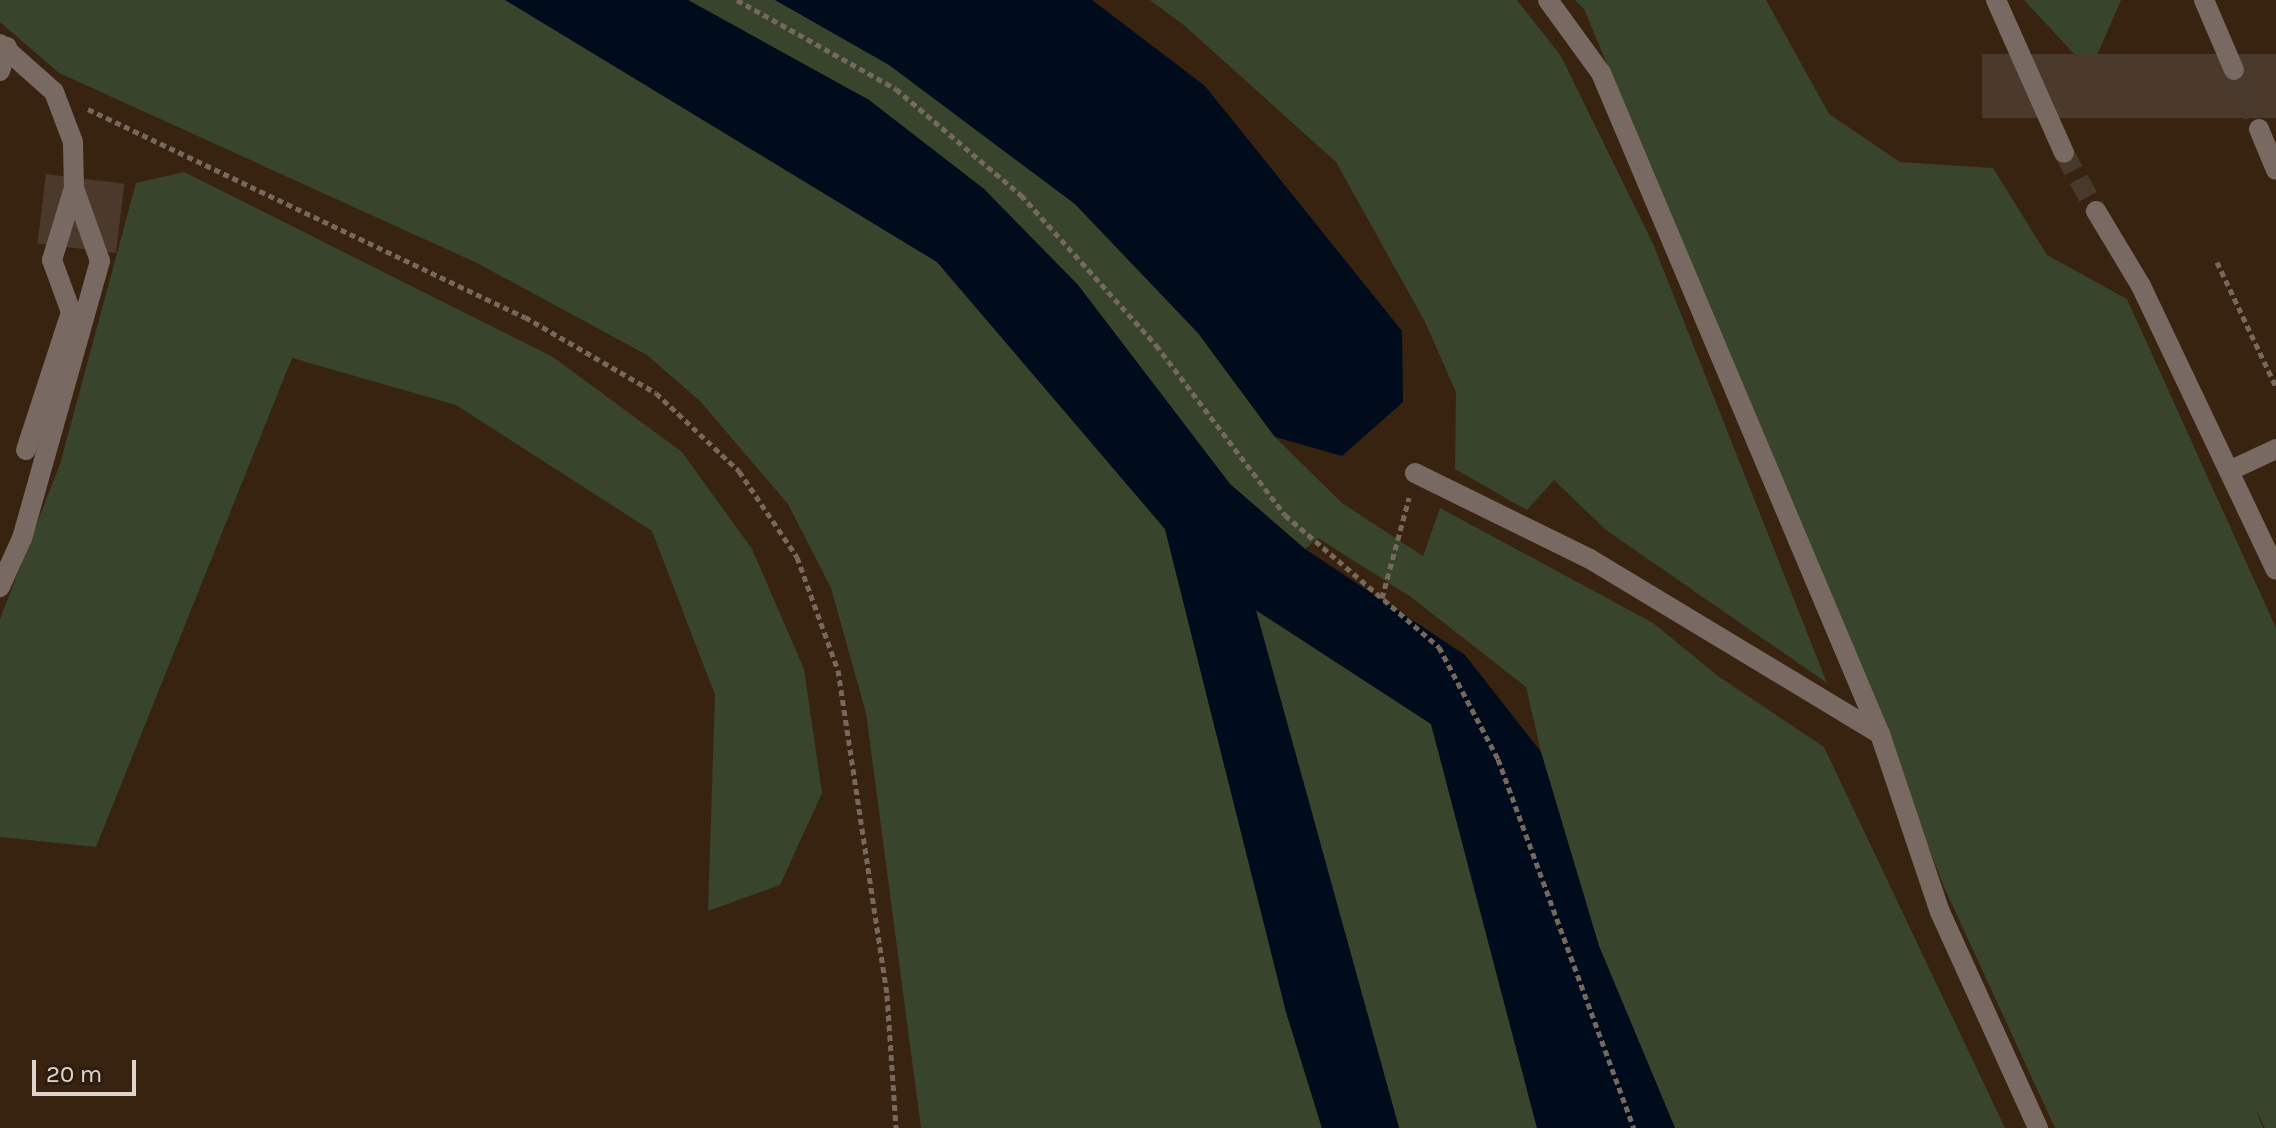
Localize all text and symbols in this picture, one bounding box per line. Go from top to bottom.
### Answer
scale bar [36,1044,140,1094]
text: 20 m [46,1060,102,1088]

